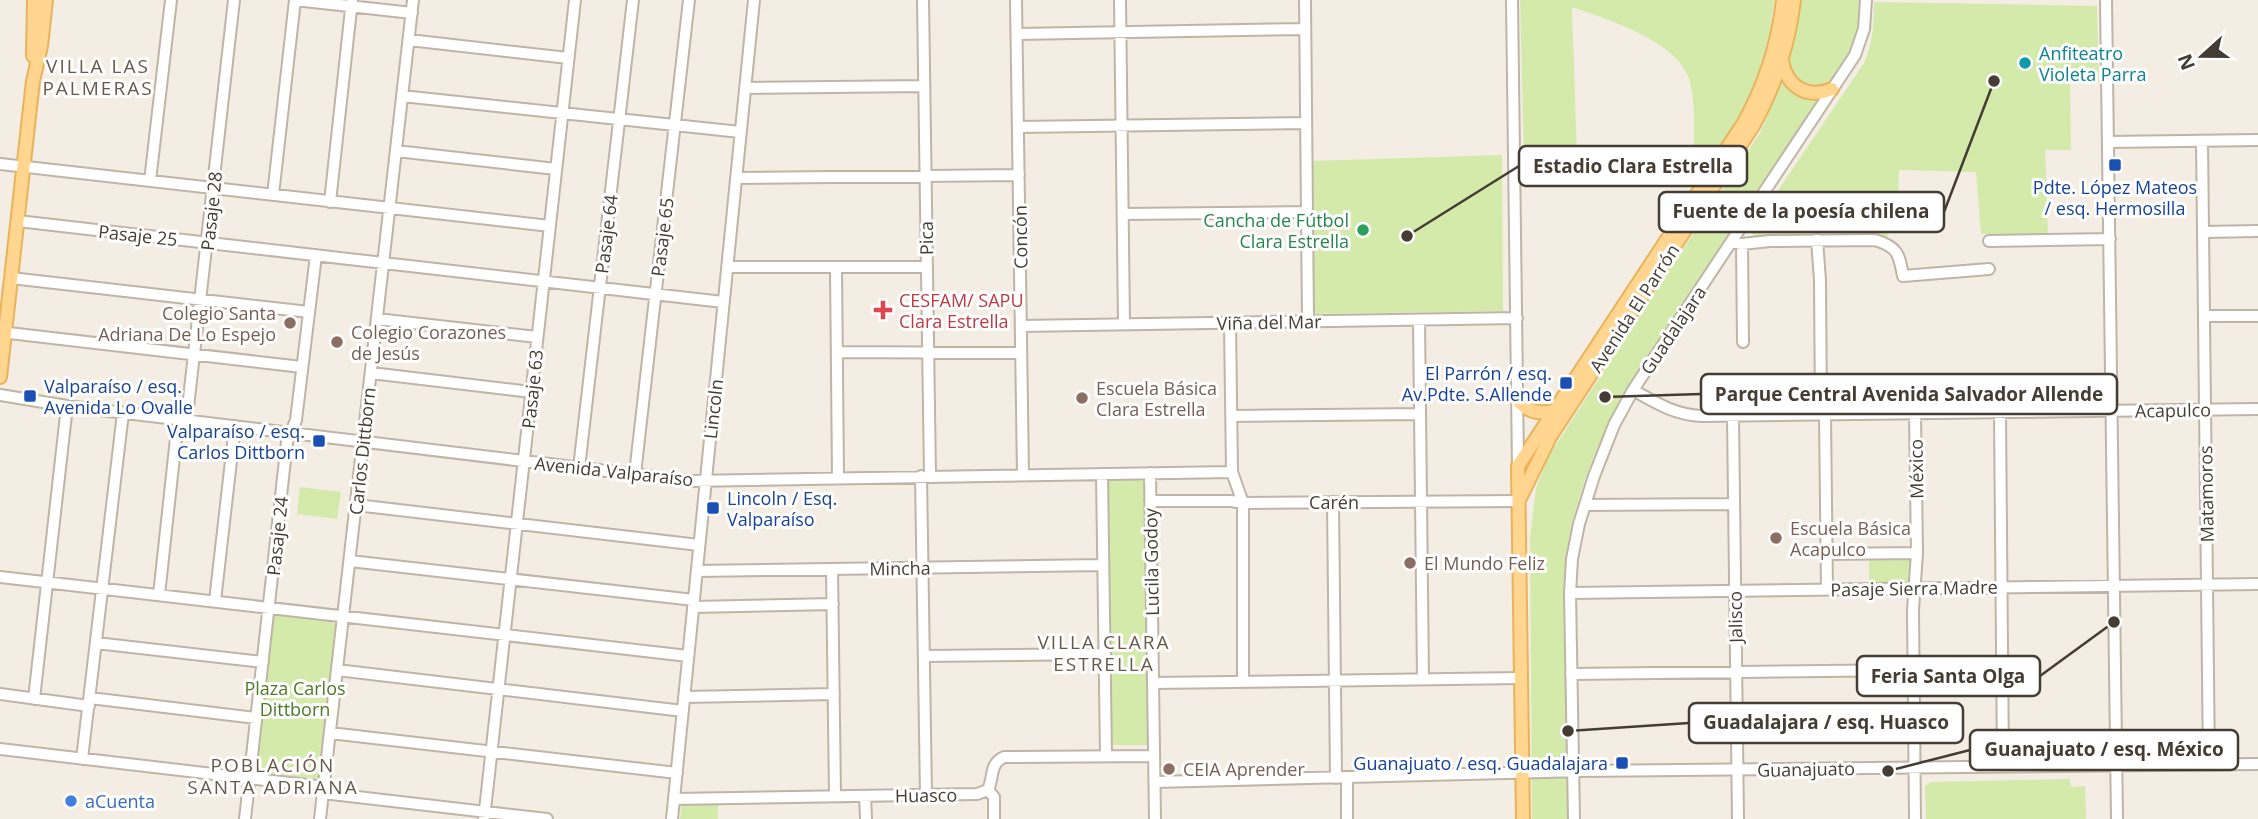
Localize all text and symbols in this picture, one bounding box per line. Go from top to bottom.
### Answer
north arrow [2167,21,2237,91]
place label: Anfiteatro Violeta Parra [2039,41,2146,86]
text: N [2171,50,2201,74]
district label: VILLA LAS PALMERAS [42,53,154,101]
marker: Anfiteatro Violeta Parra [2017,55,2033,71]
callout: Estadio Clara Estrella [1519,146,1747,186]
text: Estadio Clara Estrella [1533,153,1733,179]
marker: Pdte. López Mateos / esq. Hermosilla [2107,157,2123,173]
street label: Pasaje 28 [195,170,227,252]
place label: Pdte. López Mateos / esq. Hermosilla [2033,175,2197,220]
callout: Fuente de la poesía chilena [1659,192,1944,232]
street label: Pasaje 64 [589,193,623,275]
street label: Pasaje 65 [645,196,679,278]
text: Fuente de la poesía chilena [1672,198,1930,224]
street label: Concón [1007,205,1033,269]
place label: Cancha de Fútbol Clara Estrella [1203,208,1349,253]
street label: Pasaje 25 [97,219,179,251]
street label: Pica [914,221,938,255]
marker: Cancha de Fútbol Clara Estrella [1355,222,1371,238]
street label: Avenida El Parrón [1584,239,1684,377]
street label: Guadalajara [1635,281,1711,379]
place label: CESFAM/ SAPU Clara Estrella [899,288,1024,333]
marker: CESFAM/ SAPU Clara Estrella [873,300,893,320]
place label: Colegio Santa Adriana De Lo Espejo [98,301,276,346]
street label: Viña del Mar [1216,309,1322,335]
marker: Colegio Santa Adriana De Lo Espejo [282,315,298,331]
place label: Colegio Corazones de Jesús [351,320,506,365]
marker: Colegio Corazones de Jesús [329,334,345,350]
street label: Pasaje 63 [516,348,548,430]
place label: El Parrón / esq. Av.Pdte. S.Allende [1402,361,1552,406]
place label: Valparaíso / esq. Avenida Lo Ovalle [44,374,193,419]
callout: Parque Central Avenida Salvador Allende [1701,374,2117,414]
marker: El Parrón / esq. Av.Pdte. S.Allende [1558,375,1574,391]
place label: Escuela Básica Clara Estrella [1096,376,1217,421]
street label: Lincoln [698,378,728,440]
text: Parque Central Avenida Salvador Allende [1715,381,2103,407]
street label: Carlos Dittborn [343,386,381,516]
marker: Valparaíso / esq. Avenida Lo Ovalle [22,388,38,404]
marker: Escuela Básica Clara Estrella [1074,390,1090,406]
street label: Acapulco [2135,397,2211,423]
place label: Valparaíso / esq. Carlos Dittborn [167,419,305,464]
marker: Valparaíso / esq. Carlos Dittborn [311,433,327,449]
street label: México [1903,439,1929,499]
street label: Matamoros [2193,445,2219,543]
street label: Avenida Valparaíso [534,451,694,491]
place label: Lincoln / Esq. Valparaíso [727,486,837,531]
street label: Carén [1309,490,1359,514]
street label: Pasaje 24 [261,495,293,577]
marker: Lincoln / Esq. Valparaíso [705,500,721,516]
street label: Lucila Godoy [1138,507,1164,616]
place label: Escuela Básica Acapulco [1790,516,1911,561]
marker: Escuela Básica Acapulco [1768,530,1784,546]
place label: El Mundo Feliz [1424,551,1545,575]
street label: Mincha [869,555,931,581]
marker: El Mundo Feliz [1402,555,1418,571]
street label: Pasaje Sierra Madre [1830,575,1998,601]
street label: Jalisco [1723,591,1747,645]
district label: VILLA CLARA ESTRELLA [1037,629,1171,677]
callout: Feria Santa Olga [1857,656,2040,696]
text: Feria Santa Olga [1871,663,2025,689]
park label: Plaza Carlos Dittborn [244,676,346,721]
callout: Guadalajara / esq. Huasco [1689,703,1963,743]
text: Guadalajara / esq. Huasco [1703,709,1949,735]
callout: Guanajuato / esq. México [1970,730,2238,770]
text: Guanajuato / esq. México [1984,736,2224,762]
place label: Guanajuato / esq. Guadalajara [1353,751,1608,775]
district label: POBLACIÓN SANTA ADRIANA [187,752,359,800]
marker: Guanajuato / esq. Guadalajara [1614,755,1630,771]
street label: Guanajuato [1757,756,1855,782]
place label: CEIA Aprender [1183,757,1305,781]
marker: CEIA Aprender [1161,761,1177,777]
street label: Huasco [895,782,957,808]
place label: aCuenta [85,789,155,813]
marker: aCuenta [63,793,79,809]

